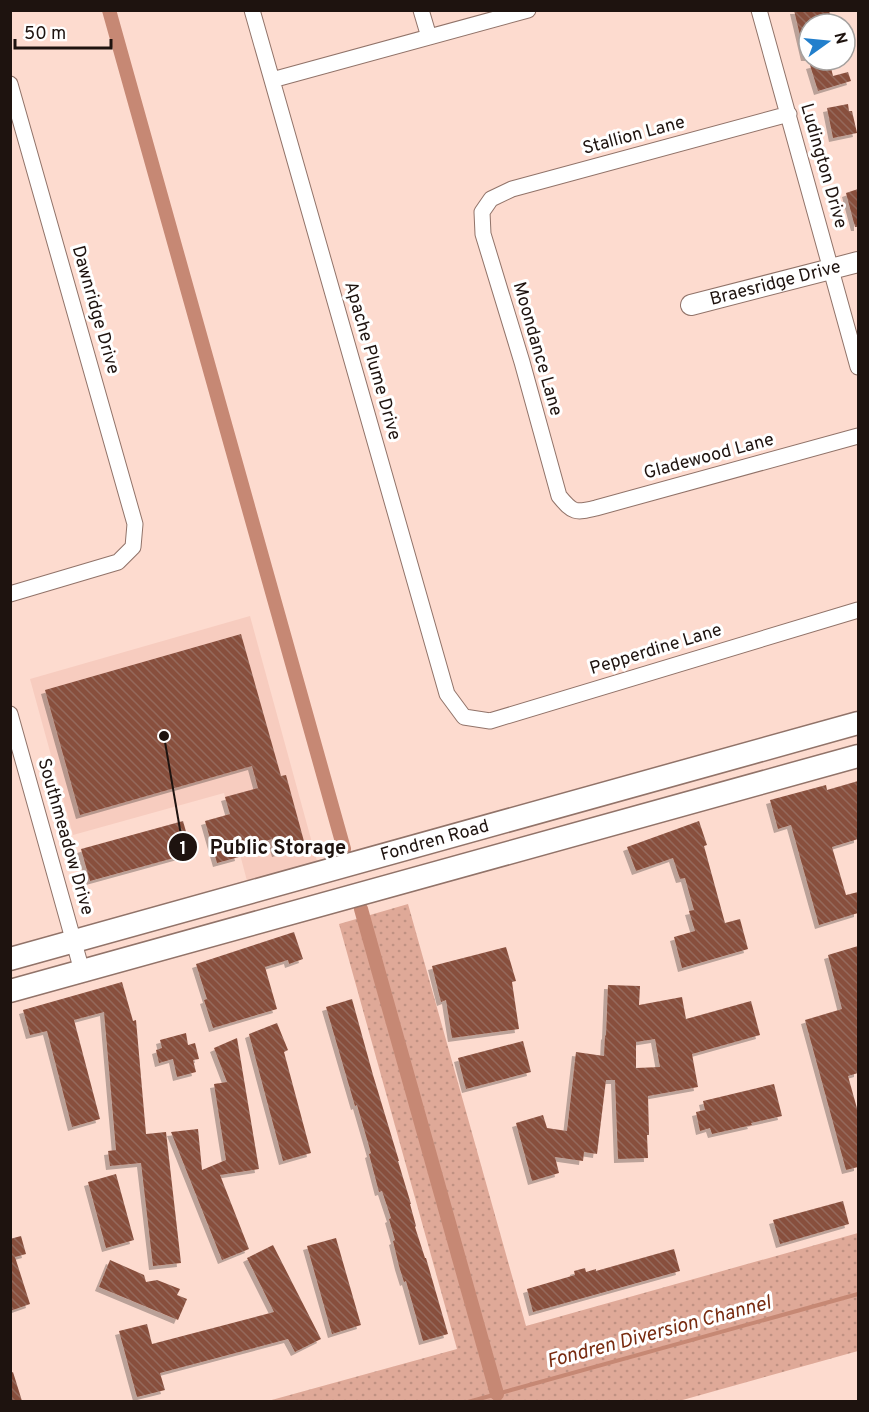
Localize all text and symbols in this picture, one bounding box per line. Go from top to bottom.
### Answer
scale bar [15,12,111,50]
north arrow [797,12,857,72]
text: 50 m [24,23,66,46]
text: N [828,30,851,47]
street label: Ludington Drive [794,101,852,231]
street label: Stallion Lane [580,111,688,161]
street label: Dawnridge Drive [66,243,124,377]
street label: Braesridge Drive [707,255,843,311]
street label: Apache Plume Drive [338,279,406,443]
street label: Moondance Lane [507,279,567,419]
street label: Gladewood Lane [641,429,777,485]
street label: Pepperdine Lane [587,619,725,681]
street label: Southmeadow Drive [32,756,98,918]
street label: Fondren Road [378,815,492,867]
callout: Public Storage [168,828,358,866]
text: Public Storage [210,836,346,862]
text: 1 [179,838,187,861]
water label: Fondren Diversion Channel [544,1290,775,1375]

